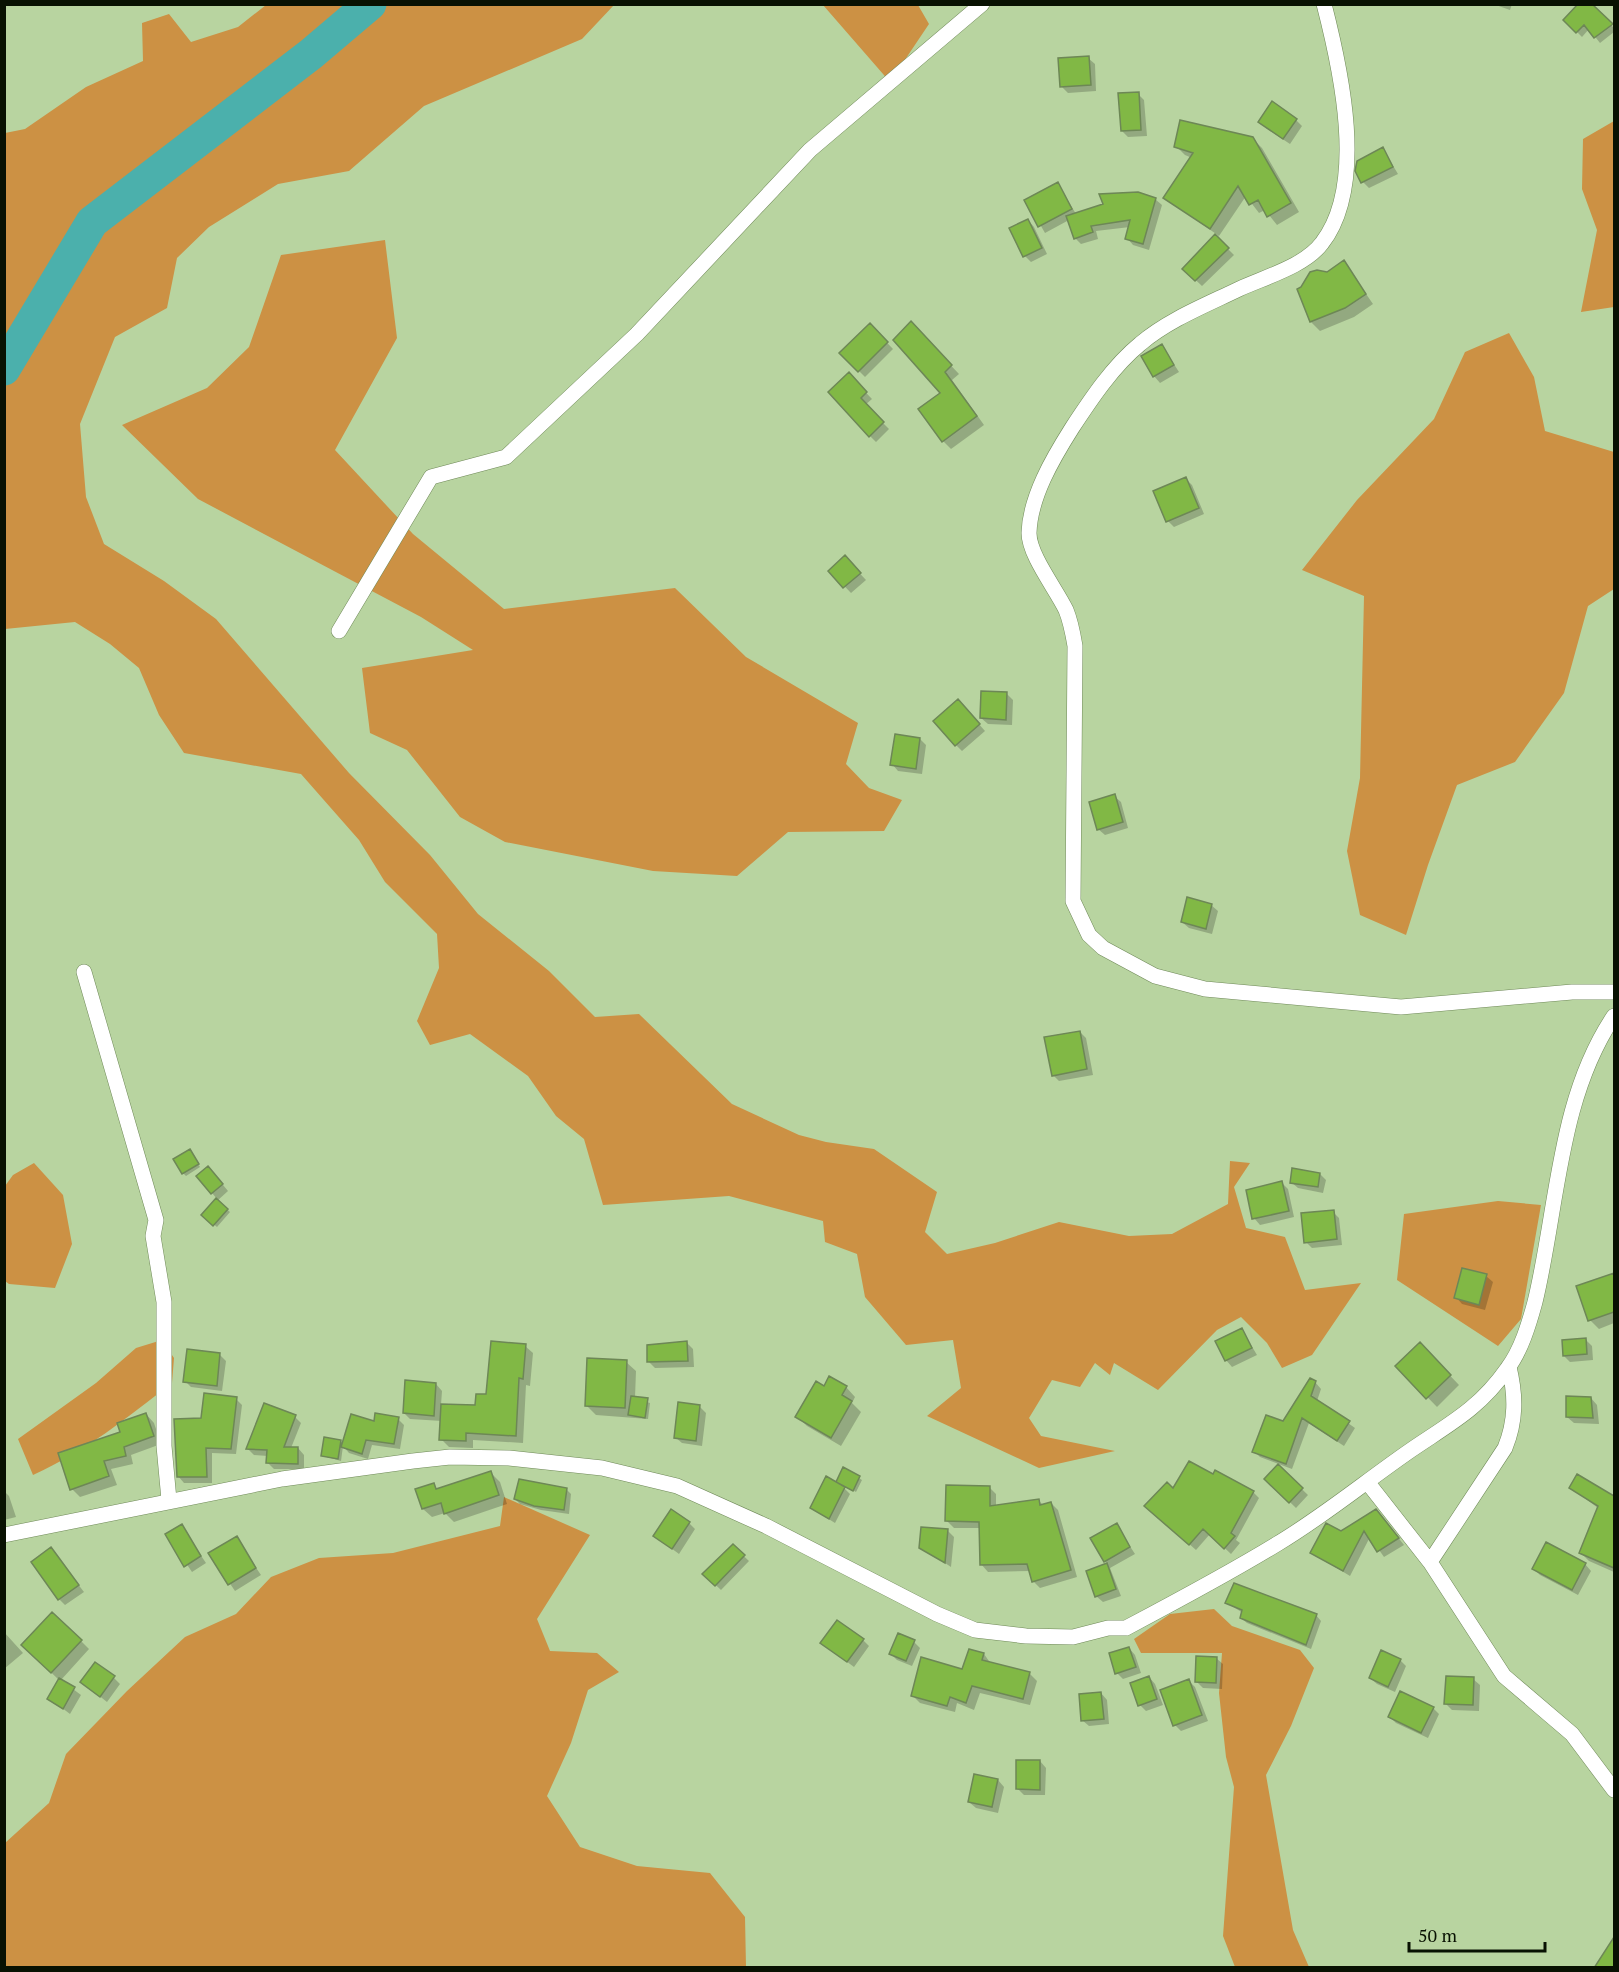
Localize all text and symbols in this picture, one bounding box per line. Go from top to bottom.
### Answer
scale bar [1409,1915,1546,1953]
text: 50 m [1418,1923,1458,1947]

